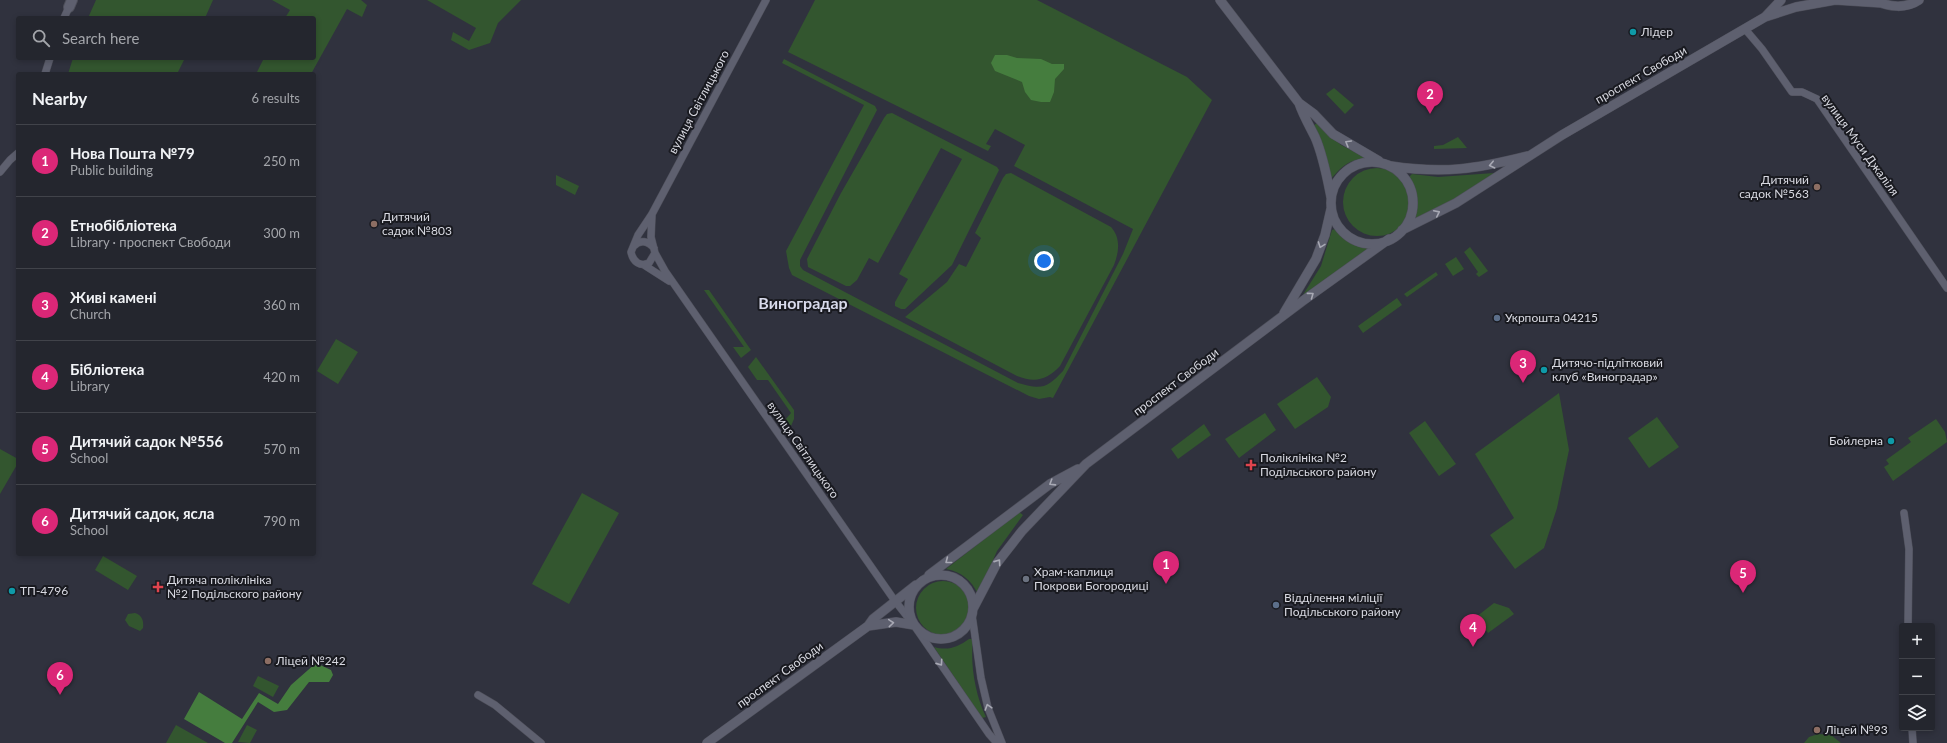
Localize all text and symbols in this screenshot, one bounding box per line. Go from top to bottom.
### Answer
search box [16,16,316,60]
place label: Лідер [1640,24,1673,39]
icon: search [30,27,52,49]
marker: Лідер [1628,27,1638,37]
text: Search here [62,29,139,47]
street label: проспект Свободи [1592,42,1689,107]
street label: вулиця Світлицького [665,47,732,156]
pin: 2 [1417,81,1443,114]
text: Nearby [32,88,87,109]
text: 6 results [252,90,300,106]
street label: вулиця Муси Джаліля [1818,91,1902,199]
one-way arrow [1345,141,1352,148]
text: Нова Пошта №79 [70,144,195,162]
text: 1 [41,153,49,169]
text: 250 m [263,153,300,169]
one-way arrow [1489,160,1495,168]
text: Public building [70,162,153,178]
place label: Дитячий садок №563 [1739,172,1809,201]
marker: Дитячий садок №563 [1812,182,1822,192]
place label: Дитячий садок №803 [382,209,452,238]
one-way arrow [1432,210,1440,218]
text: Етнобібліотека [70,216,177,234]
marker: Дитячий садок №803 [369,219,379,229]
text: 2 [41,225,49,241]
text: 300 m [263,225,300,241]
text: Library · проспект Свободи [70,234,231,250]
one-way arrow [1317,242,1326,249]
your location [1034,251,1054,271]
text: Живі камені [70,288,156,306]
one-way arrow [1307,292,1314,300]
district label: Виноградар [758,293,848,312]
text: 3 [41,297,49,313]
text: 360 m [263,297,300,313]
text: Church [70,306,111,322]
place label: Укрпошта 04215 [1505,310,1598,325]
marker: Укрпошта 04215 [1492,313,1502,323]
street label: проспект Свободи [1130,345,1221,419]
pin: 3 [1510,350,1536,383]
place label: Дитячо-підлітковий клуб «Виноградар» [1552,355,1663,384]
text: Бібліотека [70,360,144,378]
marker: Дитячо-підлітковий клуб «Виноградар» [1539,365,1549,375]
text: 4 [41,369,49,385]
text: 420 m [263,369,300,385]
text: Library [70,378,110,394]
street label: вулиця Світлицького [764,398,843,501]
text: Дитячий садок №556 [70,432,223,450]
place label: Бойлерна [1829,433,1883,448]
marker: Бойлерна [1886,436,1896,446]
text: 5 [41,441,49,457]
text: 570 m [263,441,300,457]
text: School [70,450,108,466]
place label: Поліклініка №2 Подільського району [1260,450,1377,479]
marker: Поліклініка №2 Подільського району [1245,459,1257,471]
one-way arrow [1049,479,1056,486]
text: Дитячий садок, ясла [70,504,214,522]
text: 6 [41,513,49,529]
text: 790 m [263,513,300,529]
text: School [70,522,108,538]
pin: 1 [1153,551,1179,584]
one-way arrow [945,556,952,563]
one-way arrow [993,560,1000,567]
pin: 5 [1730,560,1756,593]
place label: Храм-каплиця Покрови Богородиці [1034,564,1149,593]
place label: Дитяча поліклініка №2 Подільского району [167,572,302,601]
marker: Храм-каплиця Покрови Богородиці [1021,574,1031,584]
marker: Дитяча поліклініка №2 Подільского району [152,581,164,593]
place label: ТП-4796 [20,583,68,598]
marker: ТП-4796 [7,586,17,596]
place label: Відділення міліції Подільського району [1284,590,1401,619]
marker: Відділення міліції Подільського району [1271,600,1281,610]
pin: 4 [1460,614,1486,647]
one-way arrow [888,619,894,628]
map controls [1899,623,1935,731]
button: + [1899,623,1935,659]
street label: проспект Свободи [734,638,826,711]
place label: Ліцей №242 [275,653,346,668]
marker: Ліцей №242 [263,656,273,666]
one-way arrow [935,659,942,666]
button: − [1899,659,1935,695]
pin: 6 [47,662,73,695]
button: layers [1899,695,1935,731]
one-way arrow [984,703,993,710]
place label: Ліцей №93 [1824,722,1888,737]
marker: Ліцей №93 [1812,725,1822,735]

